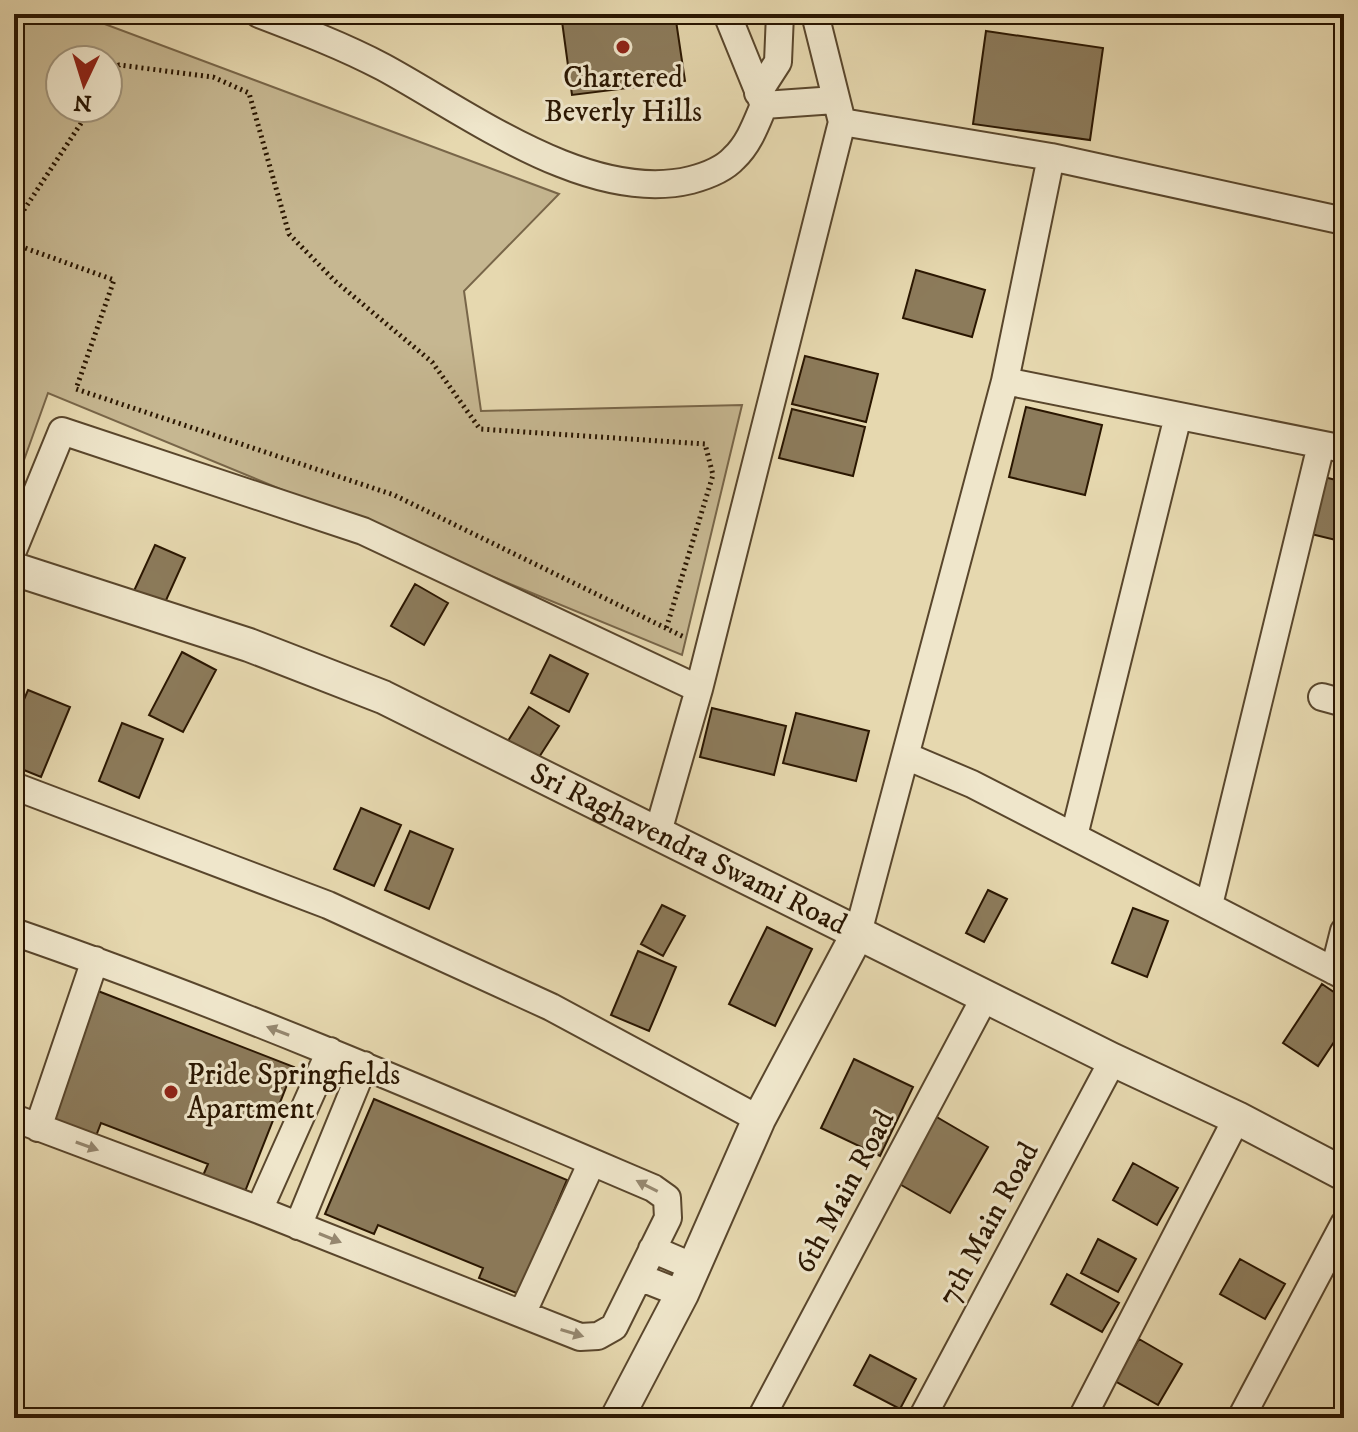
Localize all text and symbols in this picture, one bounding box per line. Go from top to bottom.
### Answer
marker: Chartered Beverly Hills [614,38,632,56]
north arrow [44,44,124,124]
place label: Chartered Beverly Hills [544,60,702,131]
text: N [73,88,93,117]
street label: Sri Raghavendra Swami Road [524,755,853,943]
one-way arrow [266,1024,290,1037]
place label: Pride Springfields Apartment [187,1057,400,1128]
marker: Pride Springfields Apartment [162,1083,180,1101]
street label: 6th Main Road [787,1104,903,1280]
street label: 7th Main Road [930,1136,1048,1312]
one-way arrow [75,1140,99,1153]
one-way arrow [635,1179,658,1193]
one-way arrow [318,1232,342,1245]
one-way arrow [560,1327,584,1340]

